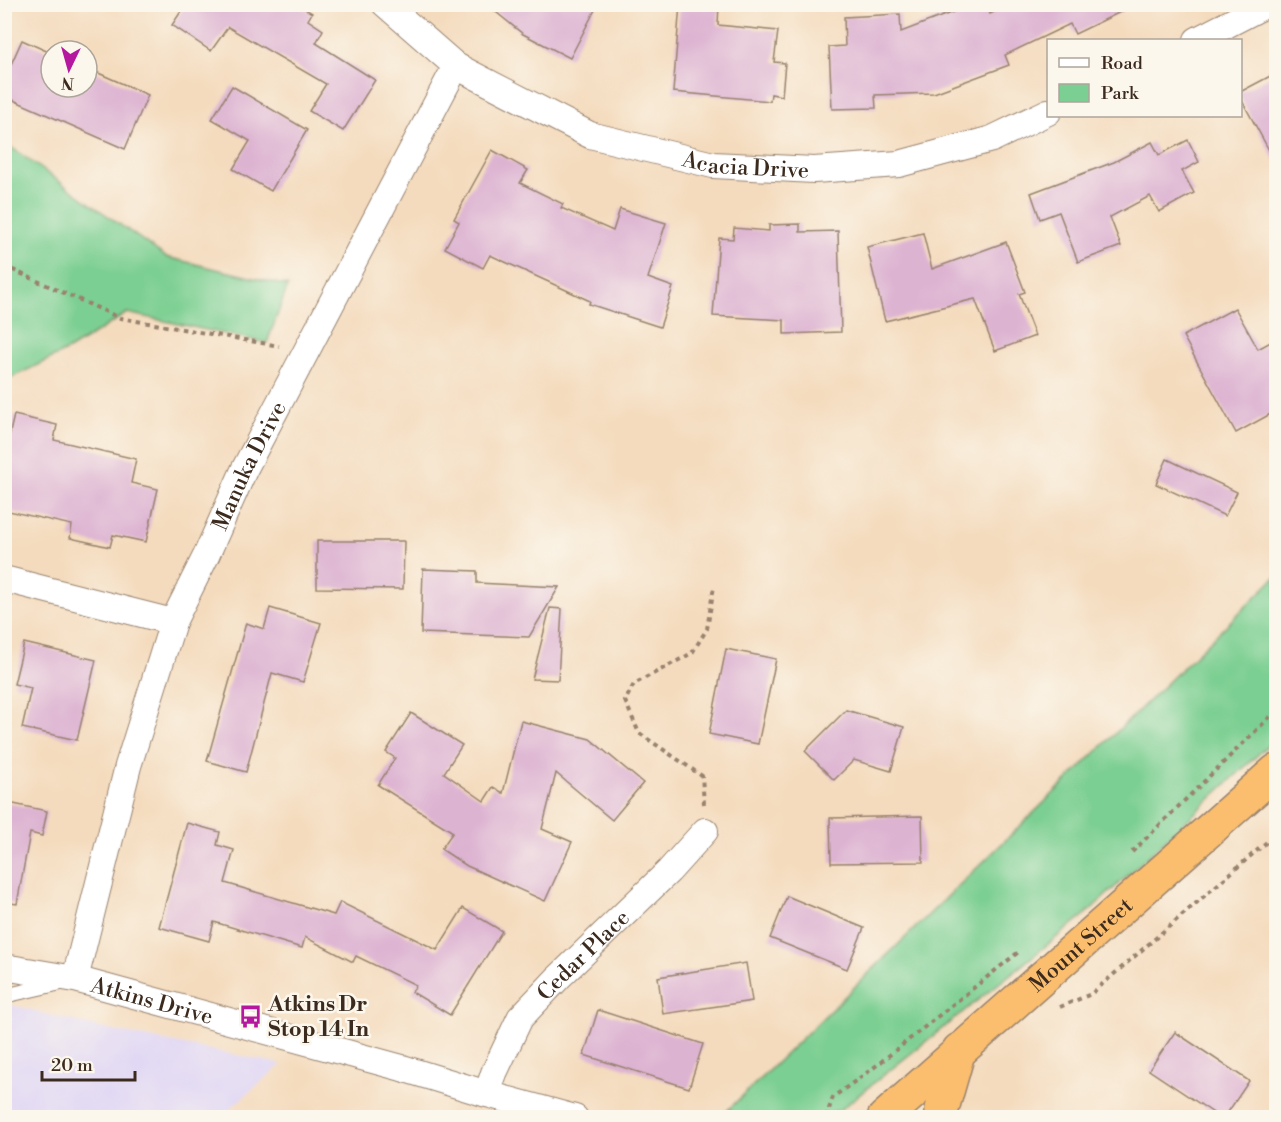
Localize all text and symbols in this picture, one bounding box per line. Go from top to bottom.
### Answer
north arrow [39,39,99,99]
legend [1047,39,1242,117]
text: Road [1101,52,1144,75]
text: N [60,72,75,93]
text: Park [1101,82,1140,105]
street label: Acacia Drive [679,146,810,185]
street label: Manuka Drive [207,397,293,535]
street label: Mount Street [1024,892,1139,999]
street label: Cedar Place [532,905,636,1007]
street label: Atkins Drive [87,972,216,1031]
place label: Atkins Dr Stop 14 In [267,991,370,1043]
bus stop icon: Atkins Dr Stop 14 In [237,1003,263,1029]
scale bar [42,1044,135,1082]
text: 20 m [51,1054,93,1077]

